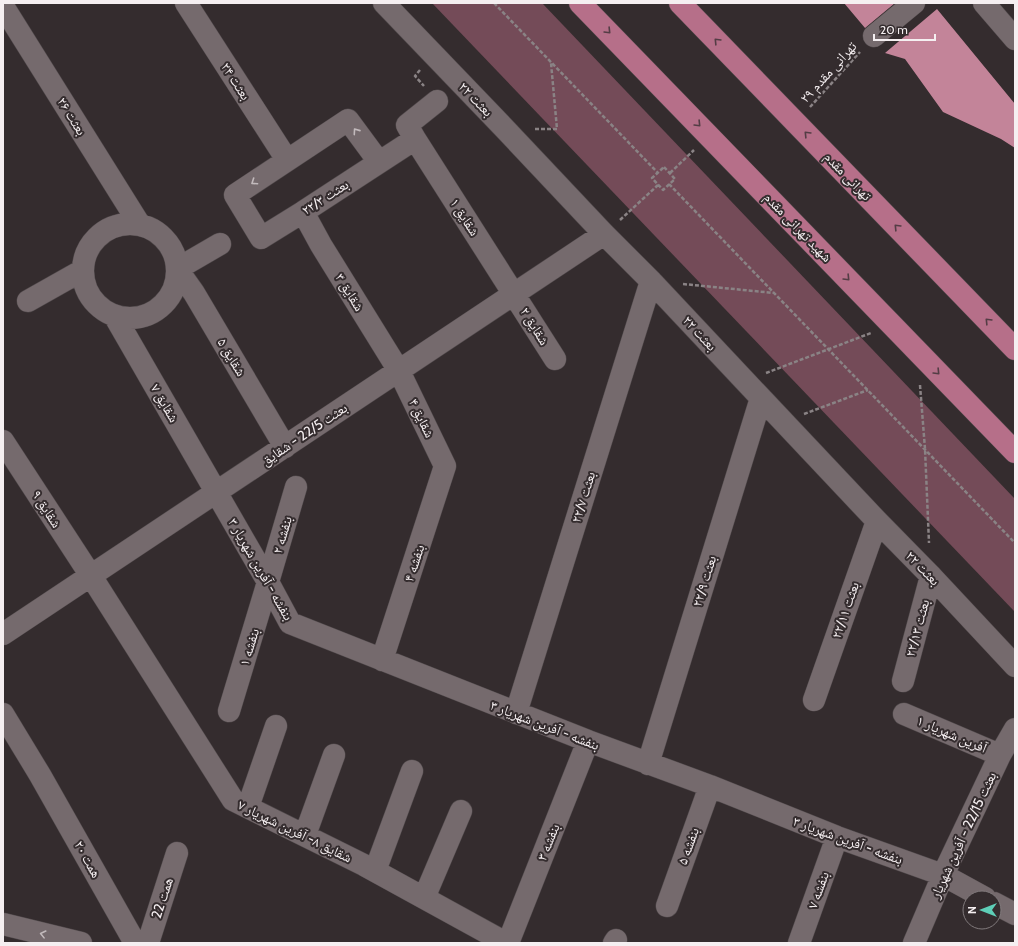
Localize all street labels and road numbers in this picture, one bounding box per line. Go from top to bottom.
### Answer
street label: تهرانی مقدم ۲۹ [796,37,861,107]
street label: بعثت ۲۴ [217,59,255,104]
street label: بعثت ۲۲ [455,78,497,120]
street label: بعثت ۲۶ [53,93,91,139]
street label: تهرانی مقدم [820,148,876,205]
street label: بعثت ۲۲/۳ [298,175,352,219]
street label: شهید تهرانی مقدم [759,188,836,266]
street label: شقایق ۱ [445,195,484,240]
street label: شقایق ۳ [331,270,369,315]
street label: شقایق ۲ [516,304,554,349]
street label: بعثت ۲۲ [679,312,721,355]
street label: شقایق ۵ [213,335,250,380]
street label: شقایق ۷ [146,381,183,426]
street label: شقایق ۴ [404,395,439,441]
street label: بعثت 22/5 - شقایق [257,398,351,470]
street label: بعثت ۲۲/۷ [567,469,599,525]
street label: شقایق ۹ [27,487,66,532]
street label: بنفشه - آفرین شهریار ۳ [224,514,298,624]
street label: بنفشه ۲ [268,514,296,556]
street label: بنفشه ۴ [400,542,429,584]
street label: بعثت ۲۲ [902,547,944,589]
street label: بعثت ۲۲/۹ [688,553,720,609]
street label: بعثت ۲۲/۱۱ [827,579,863,641]
street label: بعثت ۲۲/۱۳ [901,597,933,659]
street label: بنفشه ۱ [235,626,263,668]
street label: بنفشه - آفرین شهریار ۳ [488,696,602,754]
street label: آفرین شهریار ۱ [914,711,990,757]
street label: بعثت 22/15 - آفرین شهریار [925,769,1000,902]
street label: شقایق ۸- آفرین شهریار ۷ [234,796,355,867]
street label: بنفشه - آفرین شهریار ۳ [791,812,906,868]
street label: بنفشه ۳ [532,821,564,863]
street label: بنفشه ۵ [673,825,703,867]
street label: همت ۲۰ [70,837,106,881]
street label: بنفشه ۷ [803,869,833,911]
street label: همت 22 [147,875,177,921]

